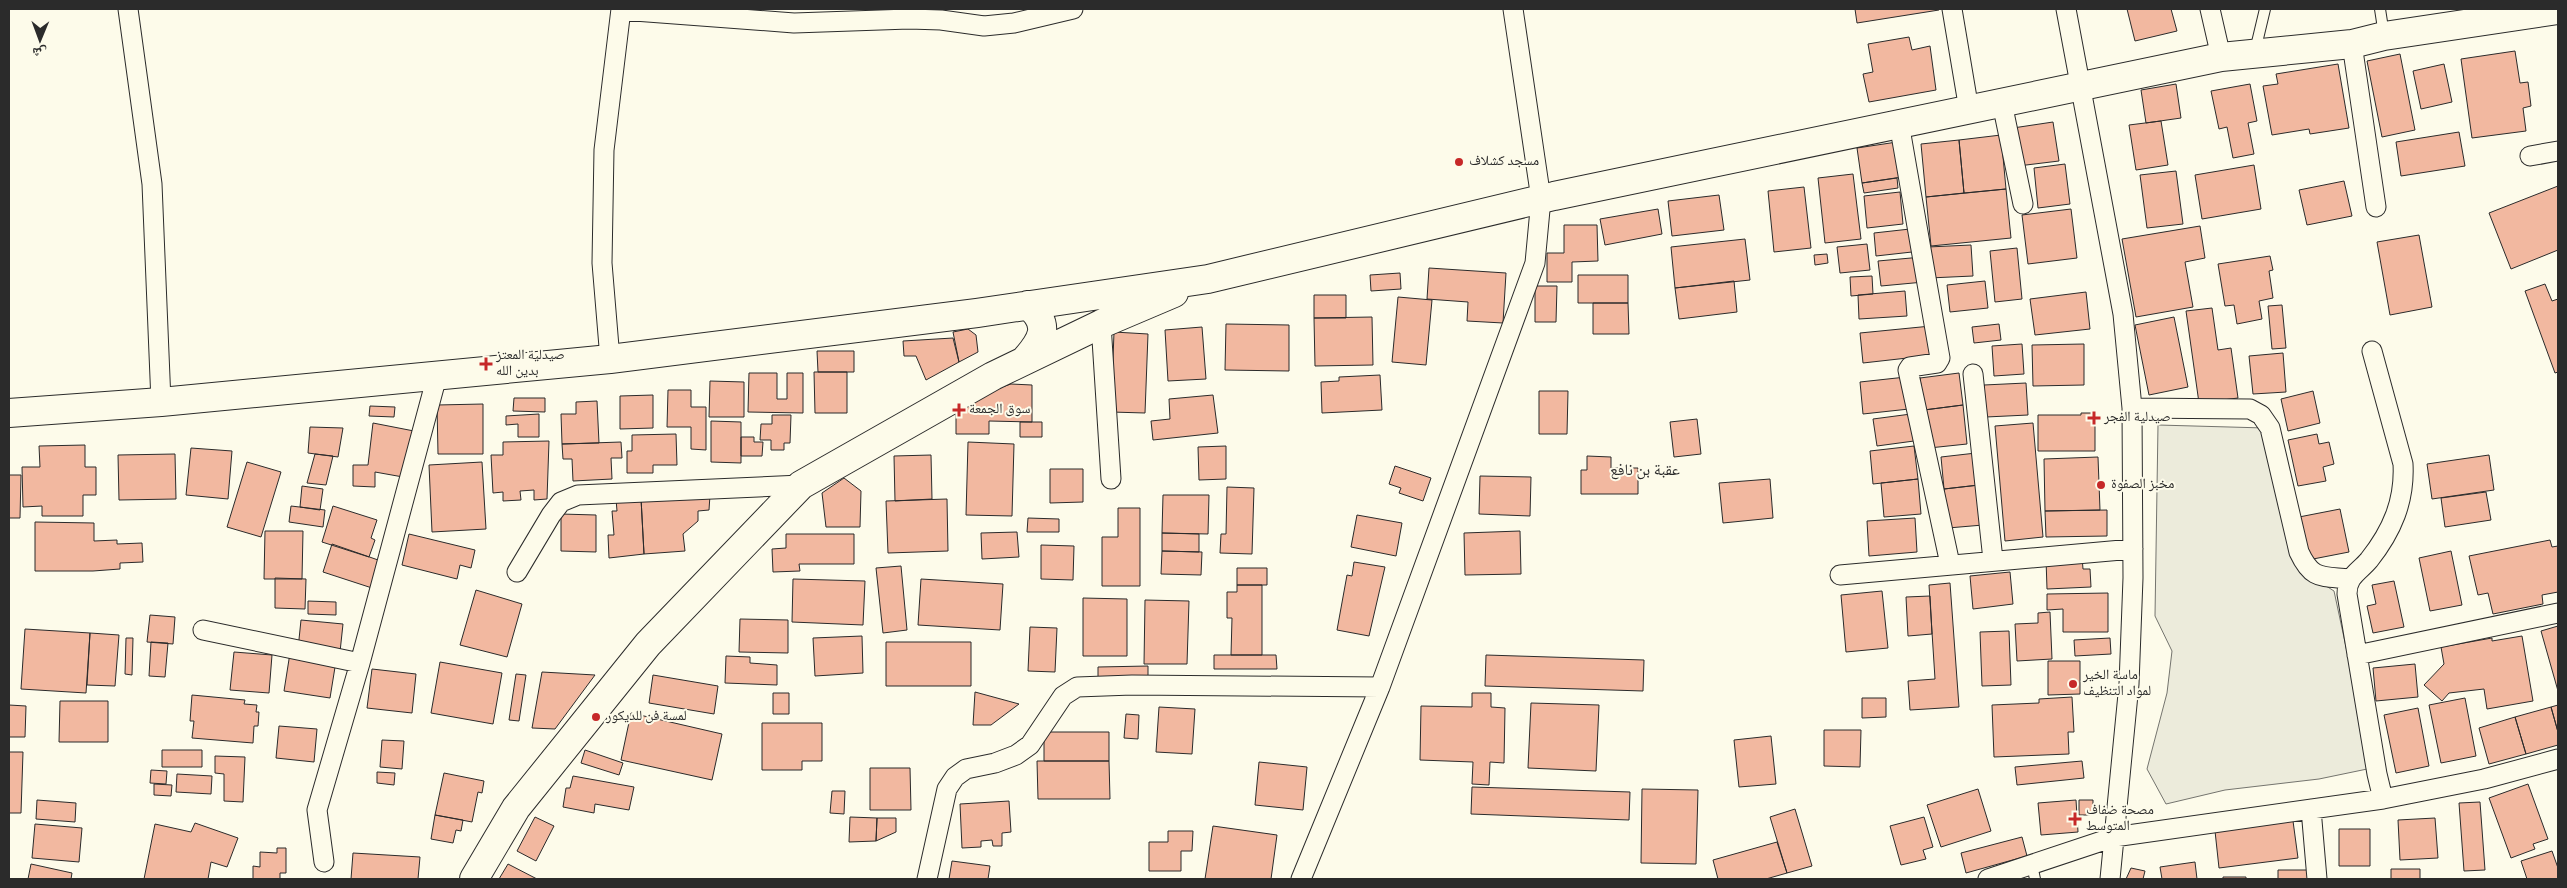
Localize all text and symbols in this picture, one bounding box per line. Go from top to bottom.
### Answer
north arrow [15,15,65,65]
text: ش [32,39,47,63]
place label: مسجد كشلاف [1469,150,1539,174]
marker: مسجد كشلاف [1453,156,1465,168]
place label: صيدلية المعتز بدين الله [495,344,565,384]
marker: صيدلية المعتز بدين الله [480,358,492,370]
place label: سوق الجمعة [969,398,1030,422]
marker: سوق الجمعة [953,404,965,416]
place label: صيدلية الفجر [2103,406,2171,430]
marker: صيدلية الفجر [2088,412,2100,424]
district label: عقبة بن نافع [1610,458,1680,485]
place label: مخبز الصفوة [2111,473,2174,497]
marker: مخبز الصفوة [2095,479,2107,491]
place label: ماسة الخير لمواد التنظيف [2082,664,2151,704]
marker: ماسة الخير لمواد التنظيف [2067,678,2079,690]
place label: لمسة فن للديكور [605,705,687,729]
marker: لمسة فن للديكور [590,711,602,723]
place label: مصحة ضفاف المتوسط [2086,799,2154,839]
marker: مصحة ضفاف المتوسط [2068,812,2082,826]

